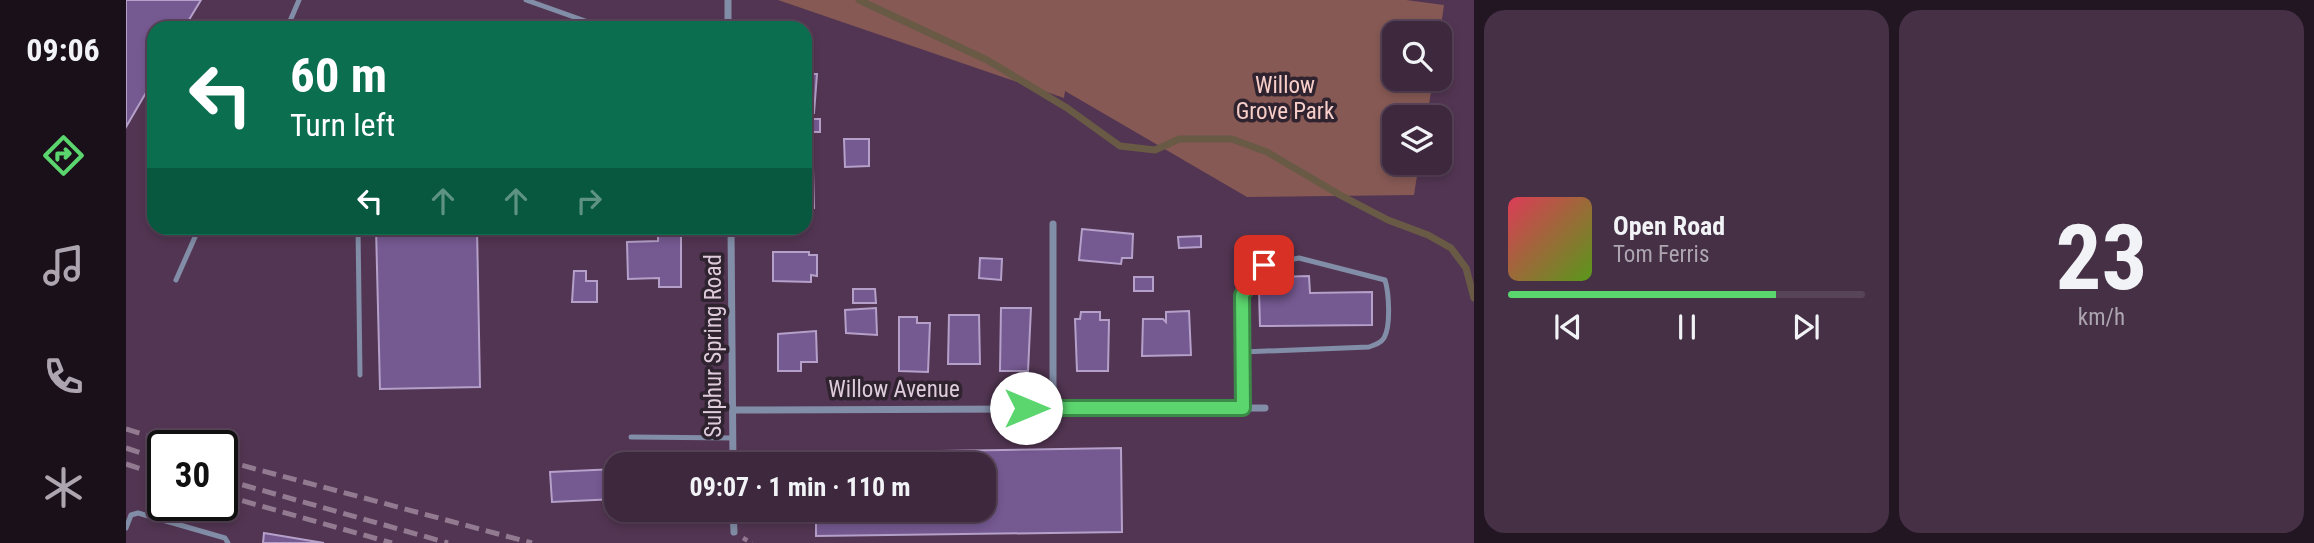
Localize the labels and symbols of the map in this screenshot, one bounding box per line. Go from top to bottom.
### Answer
park label: Willow Grove Park [1236,72,1335,125]
pin [1234,235,1294,295]
street label: Sulphur Spring Road [700,254,727,438]
position arrow [989,371,1063,445]
street label: Willow Avenue [828,376,960,403]
speed limit sign: 30 [147,430,238,521]

